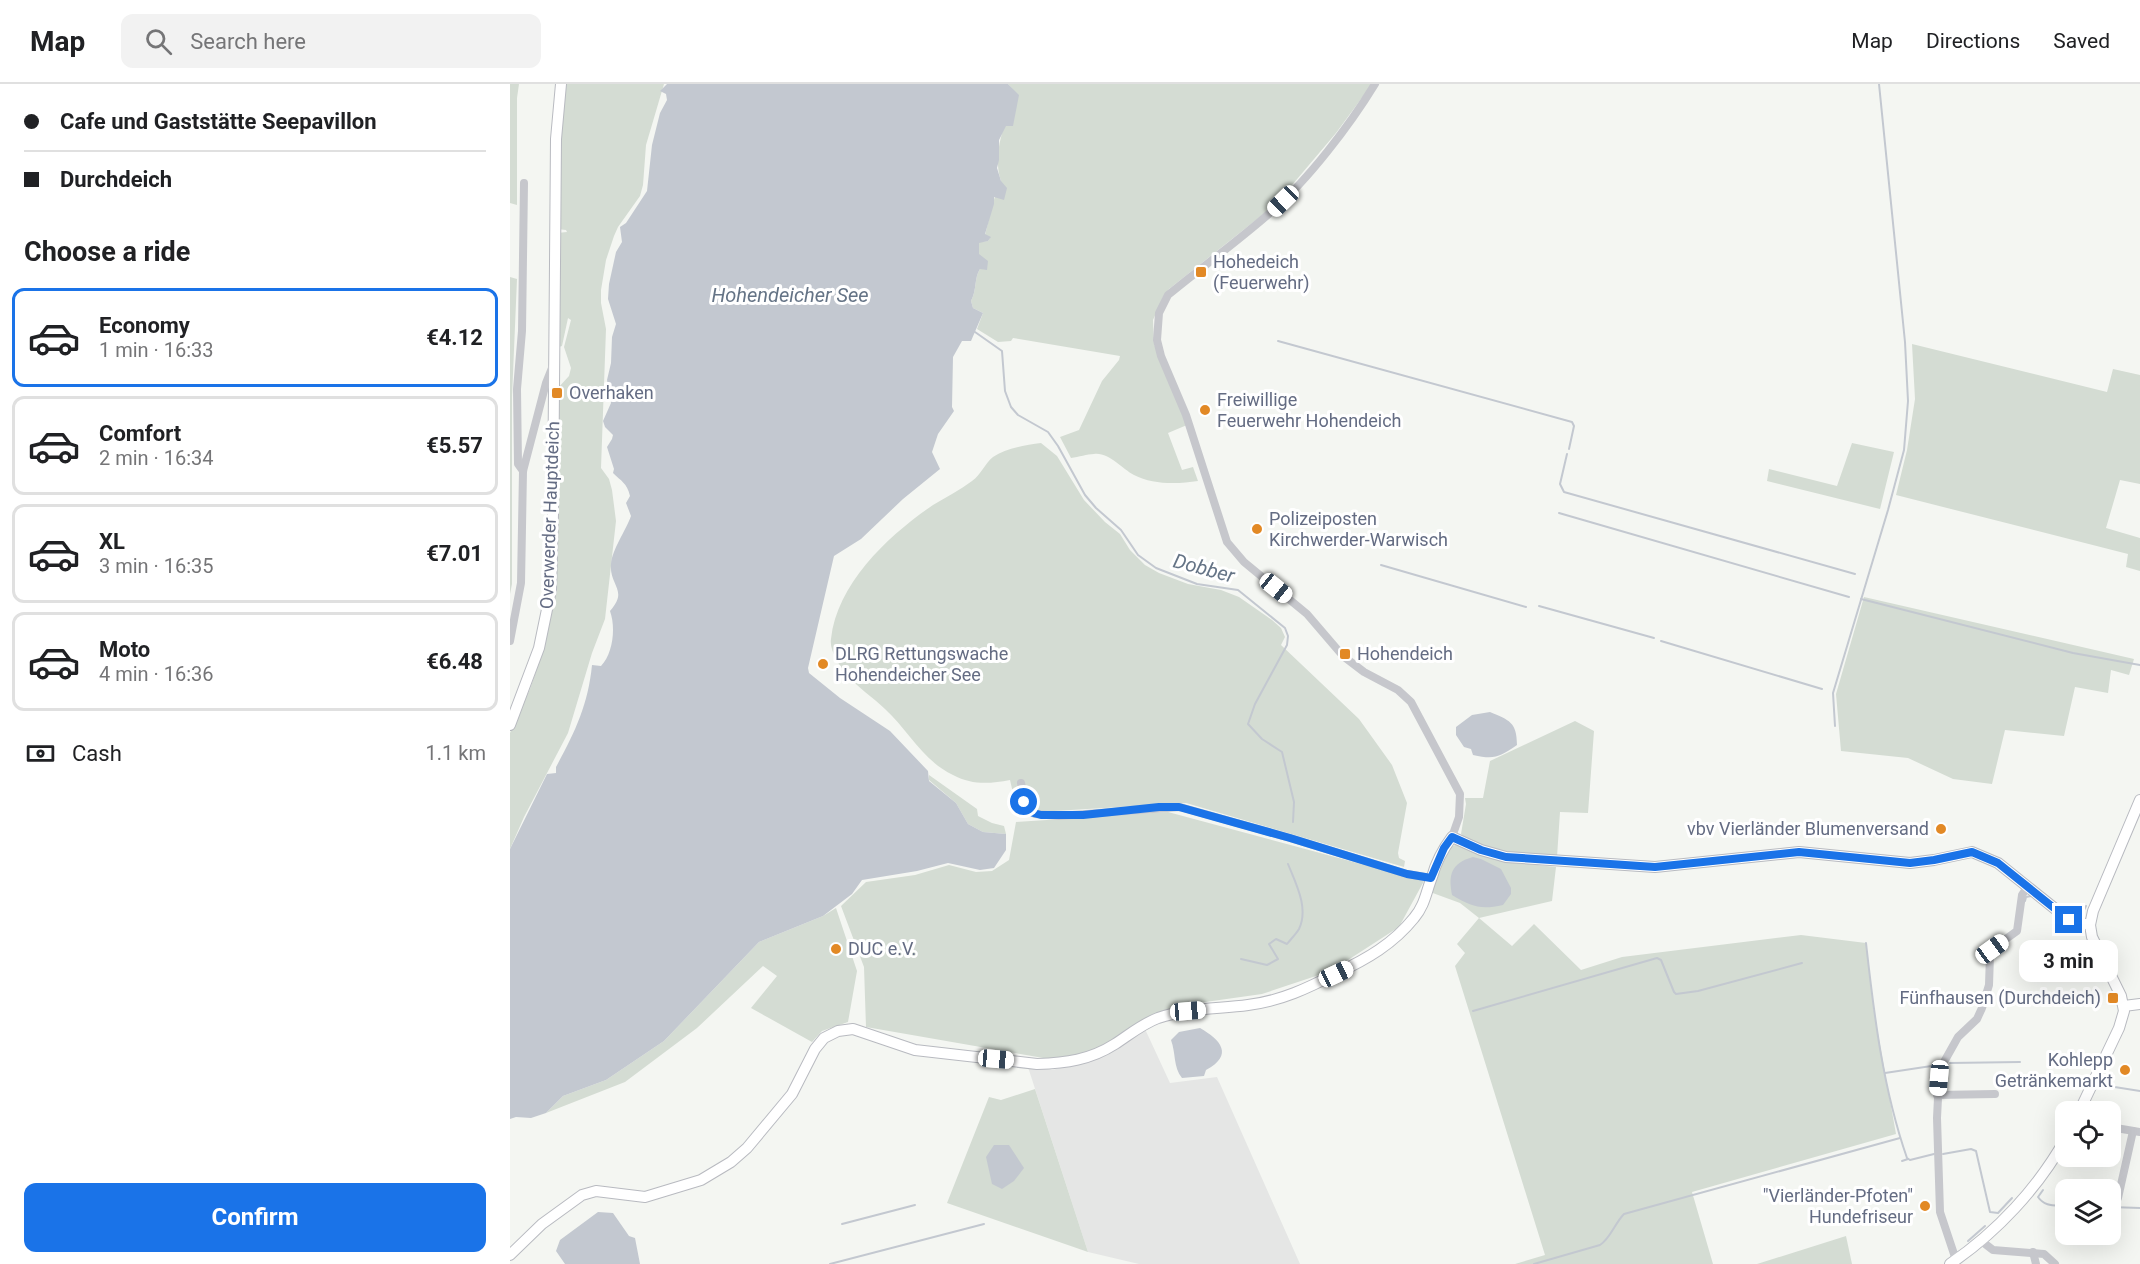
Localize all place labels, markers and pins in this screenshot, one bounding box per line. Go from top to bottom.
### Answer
place label: Hohedeich (Feuerwehr) [1213,251,1310,294]
marker: Hohedeich (Feuerwehr) [1194,265,1208,279]
place label: Overhaken [569,382,654,403]
marker: Overhaken [550,386,564,400]
place label: Freiwillige Feuerwehr Hohendeich [1217,389,1402,431]
marker: Freiwillige Feuerwehr Hohendeich [1198,403,1212,417]
place label: Polizeiposten Kirchwerder-Warwisch [1269,508,1448,550]
marker: Polizeiposten Kirchwerder-Warwisch [1250,522,1264,536]
place label: DLRG Rettungswache Hohendeicher See [835,643,1008,685]
place label: Hohendeich [1357,643,1453,664]
marker: Hohendeich [1338,647,1352,661]
marker: DLRG Rettungswache Hohendeicher See [816,657,830,671]
place label: vbv Vierländer Blumenversand [1687,818,1929,839]
marker: vbv Vierländer Blumenversand [1934,822,1948,836]
place label: DUC e.V. [848,938,916,959]
marker: DUC e.V. [829,942,843,956]
place label: Fünfhausen (Durchdeich) [1899,987,2101,1009]
marker: Fünfhausen (Durchdeich) [2106,991,2120,1005]
place label: Kohlepp Getränkemarkt [1995,1049,2113,1091]
marker: Kohlepp Getränkemarkt [2118,1063,2132,1077]
place label: "Vierländer-Pfoten" Hundefriseur [1763,1185,1913,1227]
marker: "Vierländer-Pfoten" Hundefriseur [1918,1199,1932,1213]

